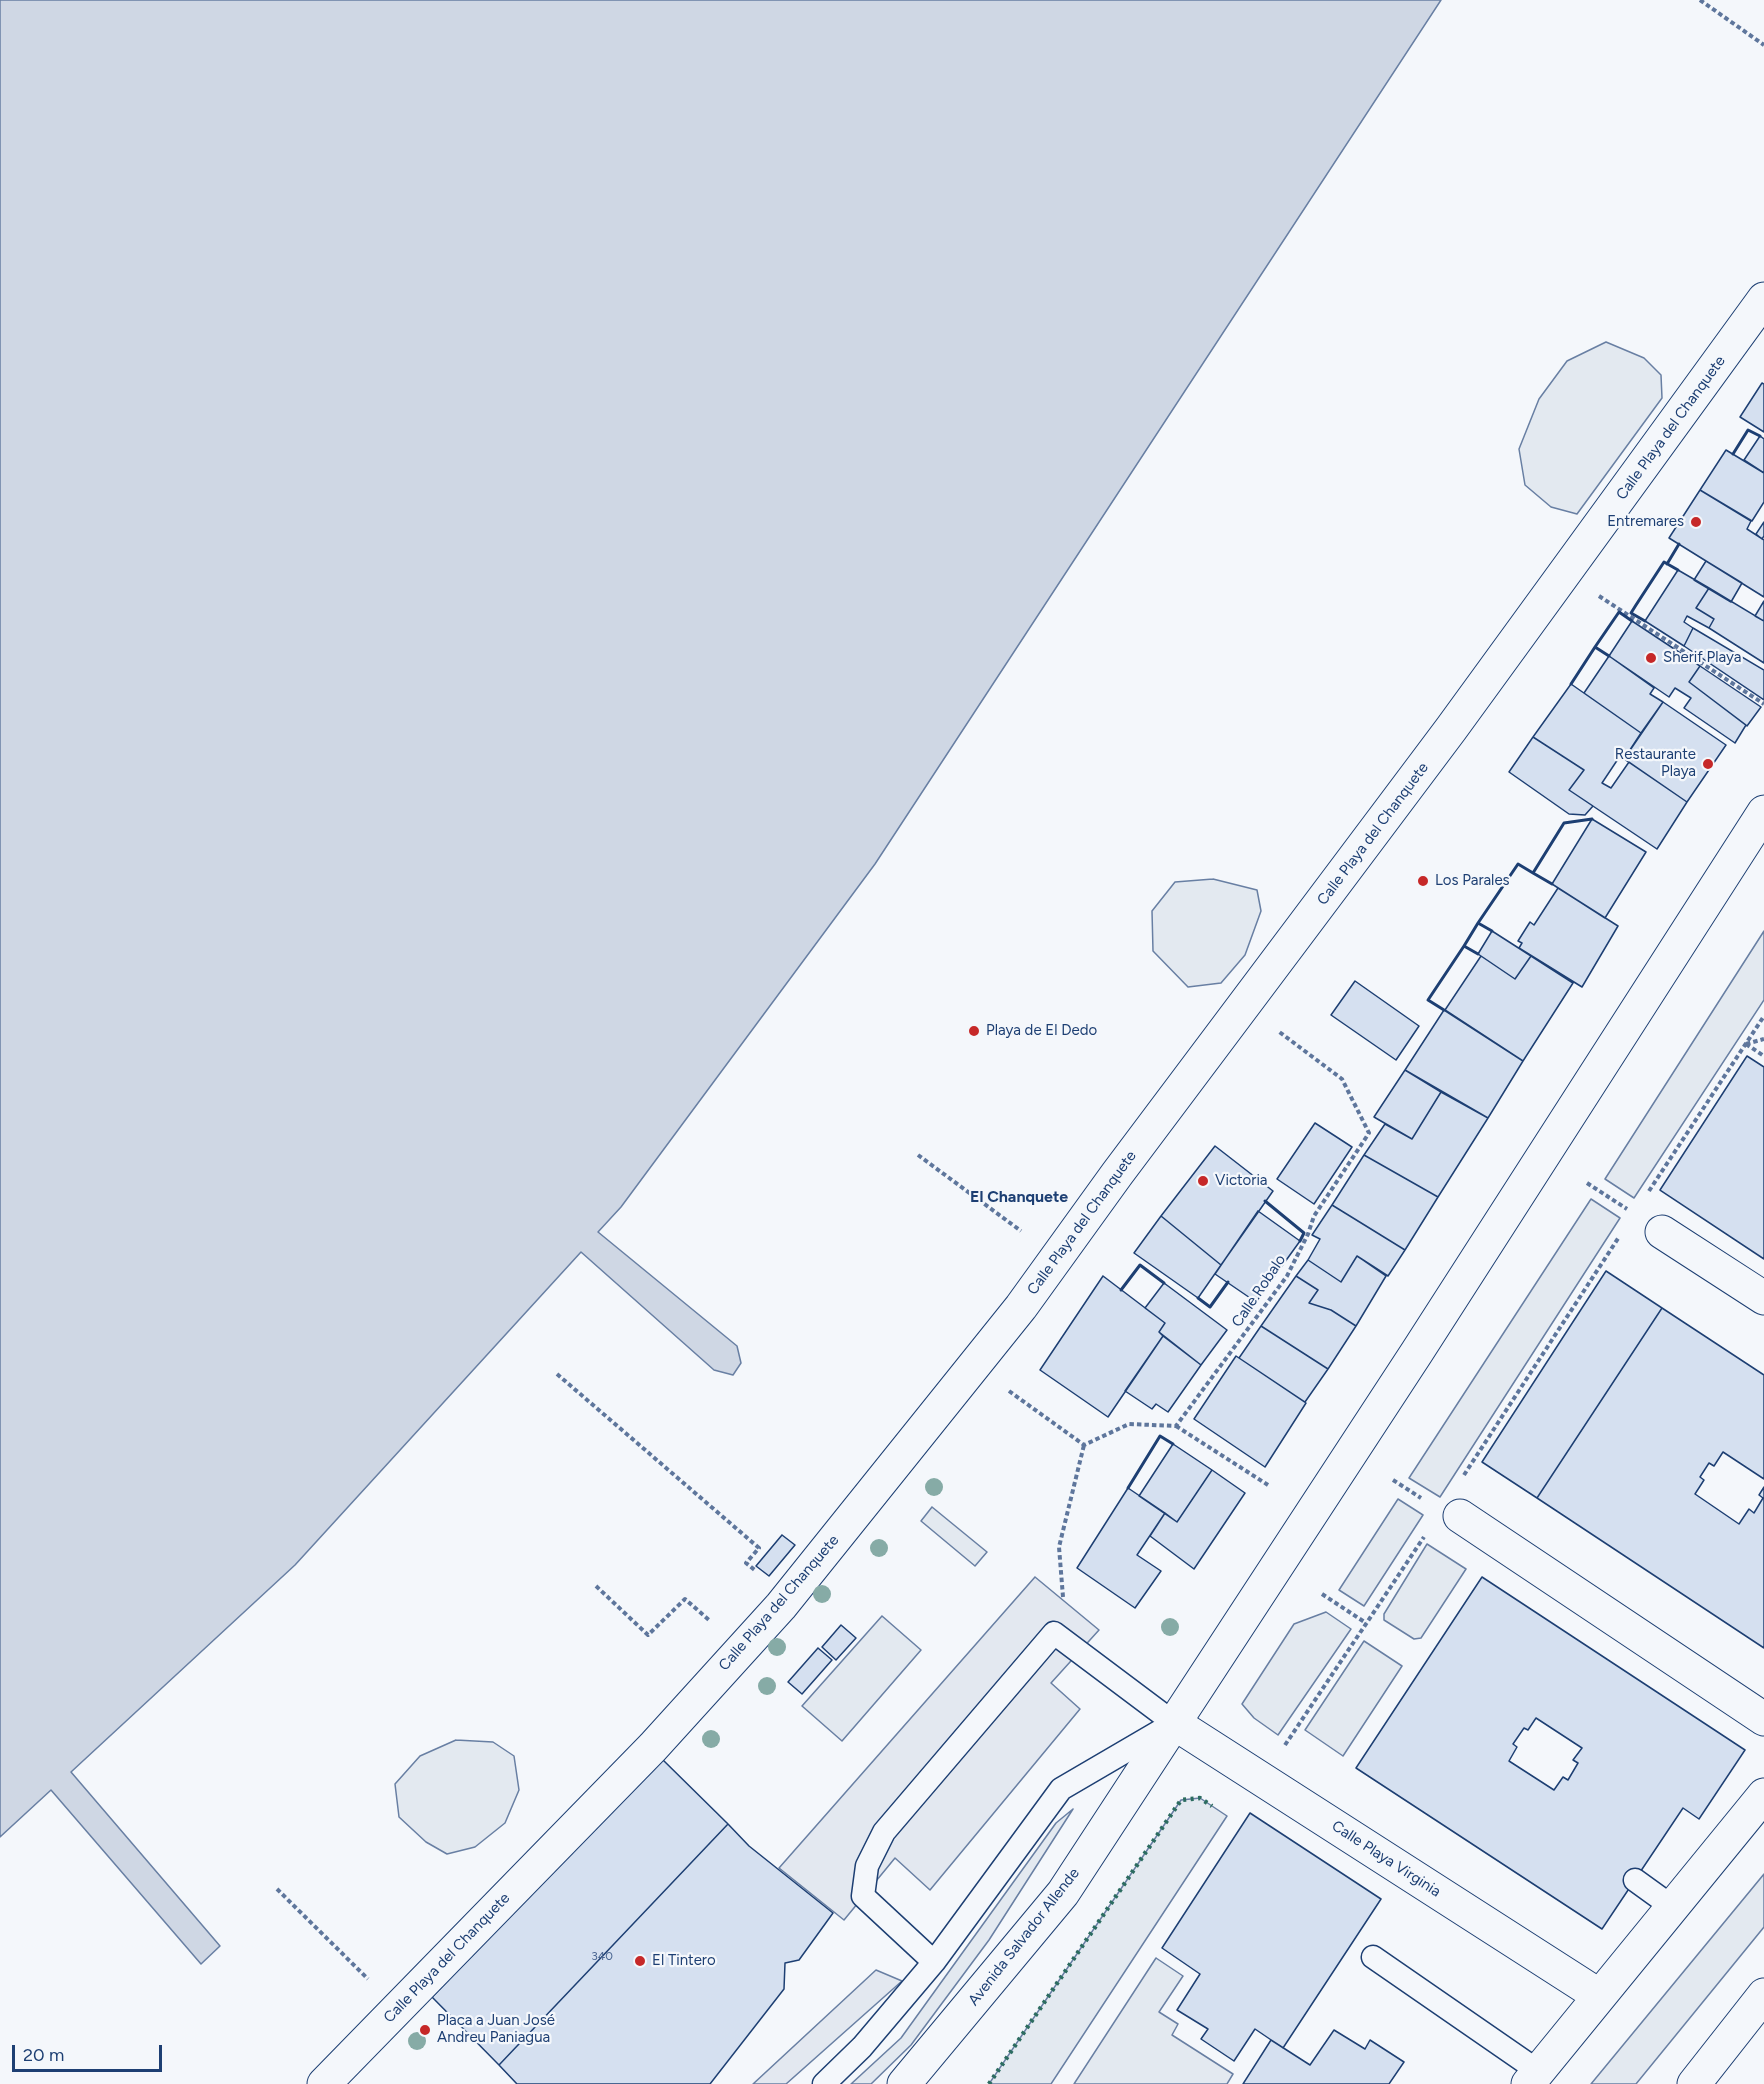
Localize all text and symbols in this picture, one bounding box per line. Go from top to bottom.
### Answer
street label: Calle Playa del Chanquete [1613,352,1729,504]
place label: Entremares [1607,513,1684,531]
marker: Entremares [1689,515,1703,529]
place label: Sherif Playa [1663,649,1741,667]
marker: Sherif Playa [1644,651,1658,665]
place label: Restaurante Playa [1615,746,1696,781]
marker: Restaurante Playa [1701,757,1715,771]
street label: Calle Playa del Chanquete [1314,759,1432,909]
place label: Los Parales [1435,872,1510,890]
marker: Los Parales [1416,874,1430,888]
place label: Playa de El Dedo [986,1022,1097,1040]
marker: Playa de El Dedo [967,1024,981,1038]
street label: Calle Playa del Chanquete [1024,1147,1140,1299]
place label: Victoria [1215,1172,1268,1190]
marker: Victoria [1196,1174,1210,1188]
district label: El Chanquete [970,1187,1068,1207]
street label: Calle Robalo [1228,1251,1290,1331]
street label: Calle Playa del Chanquete [715,1532,843,1674]
street label: Calle Playa Virginia [1328,1817,1444,1901]
street label: Avenida Salvador Allende [965,1865,1083,2009]
street label: Calle Playa del Chanquete [380,1889,514,2027]
house number: 340 [591,1949,613,1963]
place label: El Tintero [652,1952,716,1970]
marker: El Tintero [633,1954,647,1968]
place label: Placa a Juan José Andreu Paniagua [437,2012,555,2047]
marker: Placa a Juan José Andreu Paniagua [418,2023,432,2037]
scale bar [15,2033,165,2071]
text: 20 m [23,2044,64,2066]

